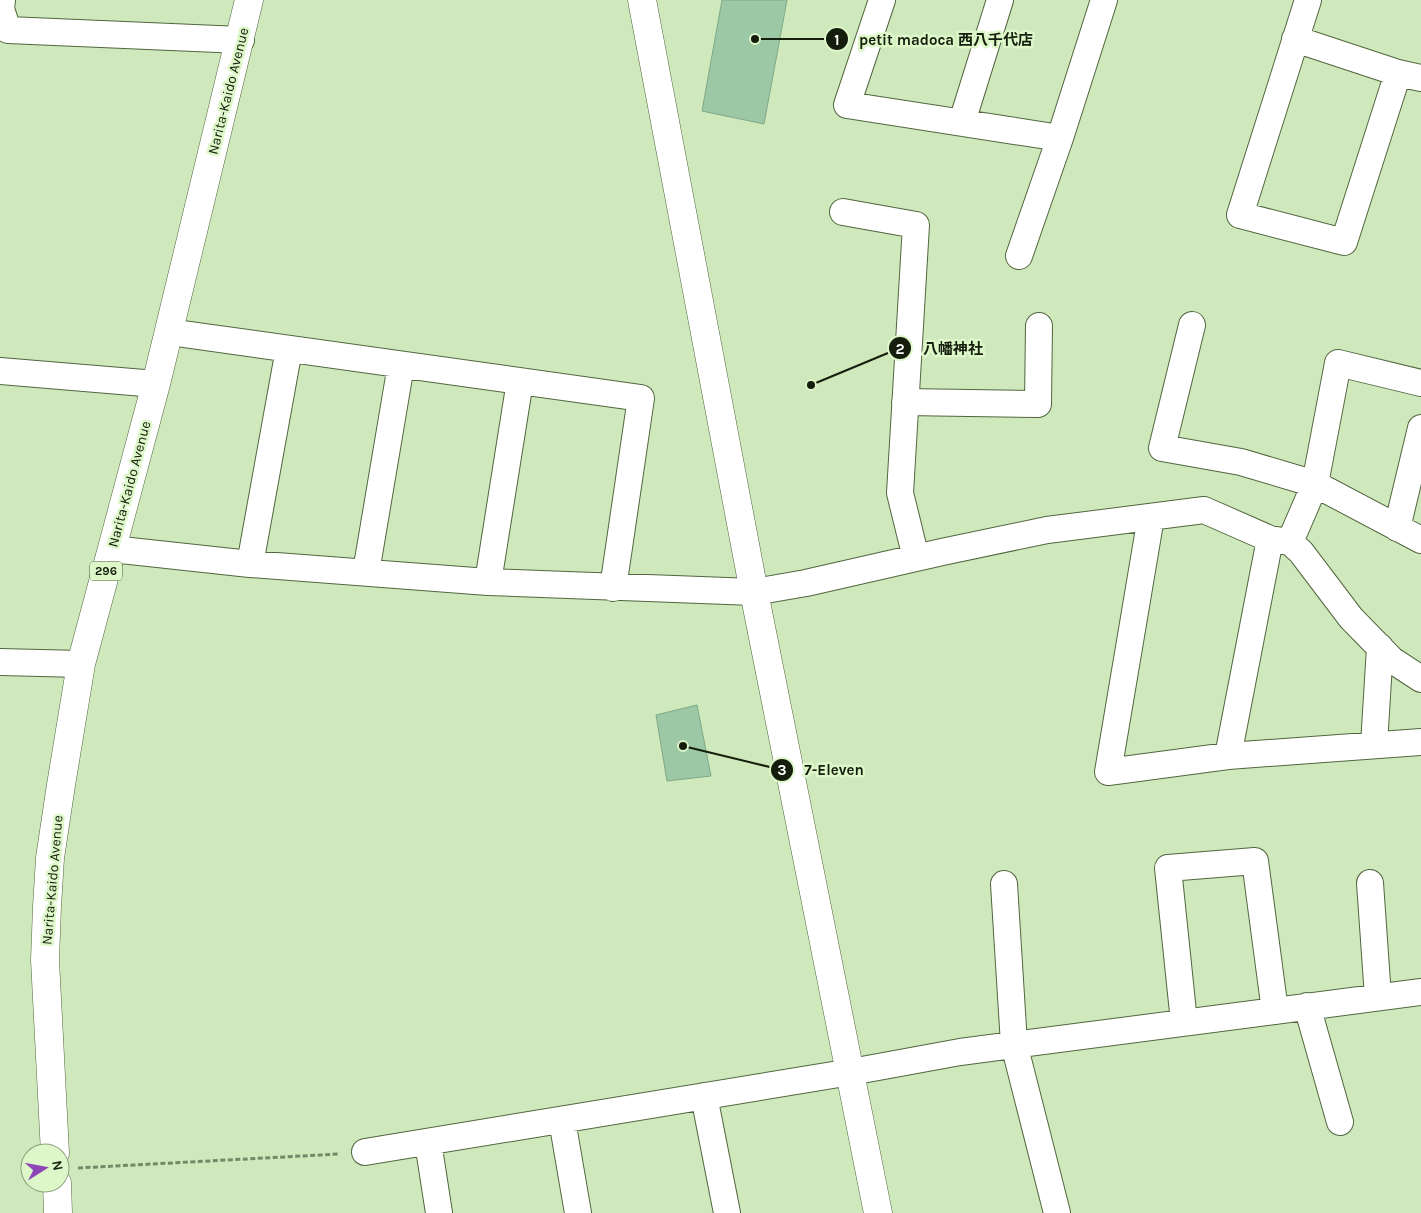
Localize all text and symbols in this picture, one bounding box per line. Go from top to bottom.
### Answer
callout: petit madoca 西八千代店 [824,24,1043,54]
street label: Narita-Kaido Avenue [205,26,252,156]
text: 1 [834,31,840,49]
text: petit madoca 西八千代店 [859,31,1033,49]
callout: 八幡神社 [888,333,993,363]
text: 2 [895,340,905,358]
text: 八幡神社 [923,340,983,358]
street label: Narita-Kaido Avenue [104,419,155,549]
road number: 296 [90,562,122,580]
callout: 7-Eleven [770,755,874,785]
text: 3 [777,761,787,779]
text: 7-Eleven [804,761,864,779]
street label: Narita-Kaido Avenue [38,815,67,946]
north arrow [20,1143,70,1193]
text: N [48,1159,67,1172]

